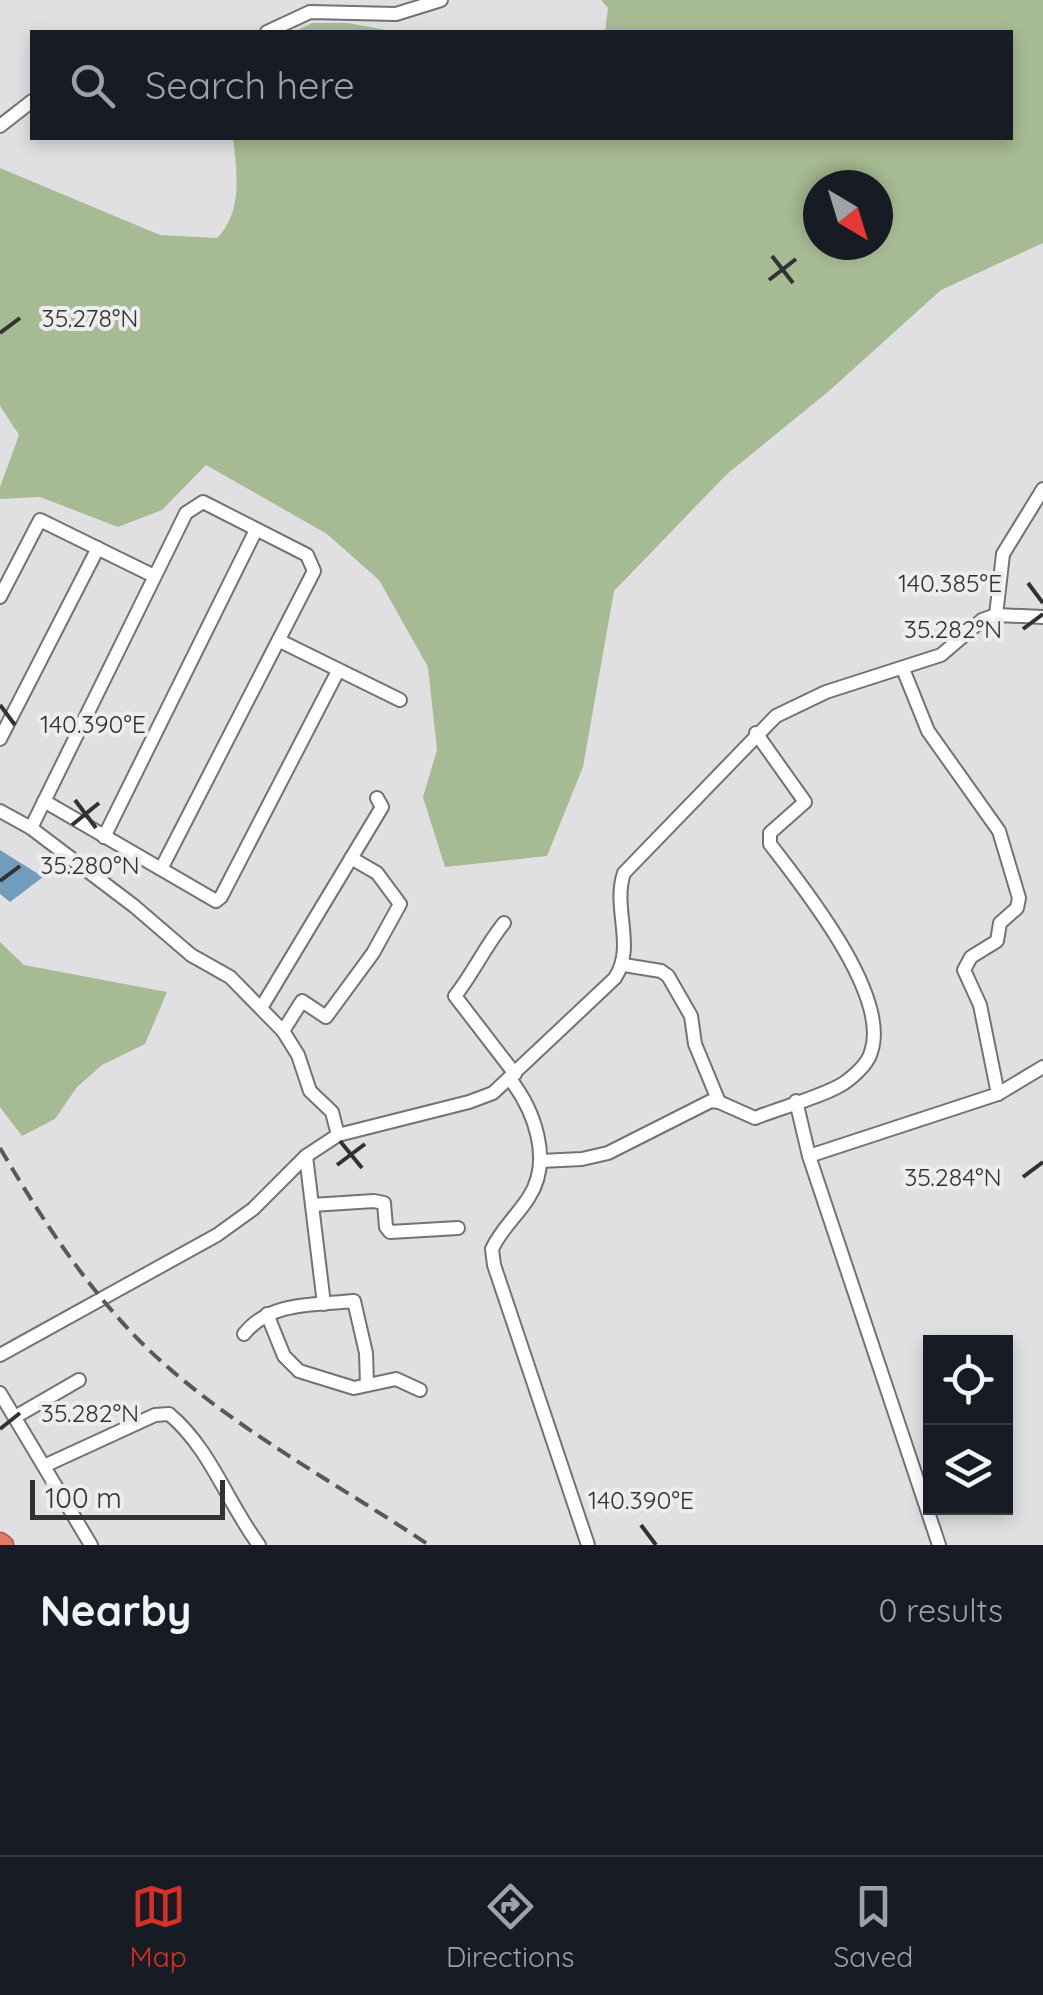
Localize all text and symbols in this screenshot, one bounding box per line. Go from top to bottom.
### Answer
search box [30,30,1013,140]
icon: search [65,58,120,113]
text: Search here [145,61,355,109]
north arrow [803,170,893,260]
text: 35.278°N [42,302,138,333]
text: 140.385°E [898,567,1002,598]
text: 35.282°N [904,613,1002,644]
text: 140.390°E [40,708,146,739]
text: 35.280°N [40,849,140,880]
text: 35.284°N [904,1161,1002,1192]
map controls [923,1335,1013,1515]
button: locate [923,1335,1013,1425]
text: 35.282°N [41,1397,139,1428]
button: layers [923,1425,1013,1515]
scale bar [30,1475,225,1520]
text: 100 m [45,1480,122,1515]
text: 140.390°E [588,1484,694,1515]
text: Nearby [40,1584,191,1637]
text: 0 results [879,1590,1003,1630]
tab: Map [130,1879,187,1974]
tab: Directions [446,1879,574,1974]
tab: Saved [834,1879,913,1974]

